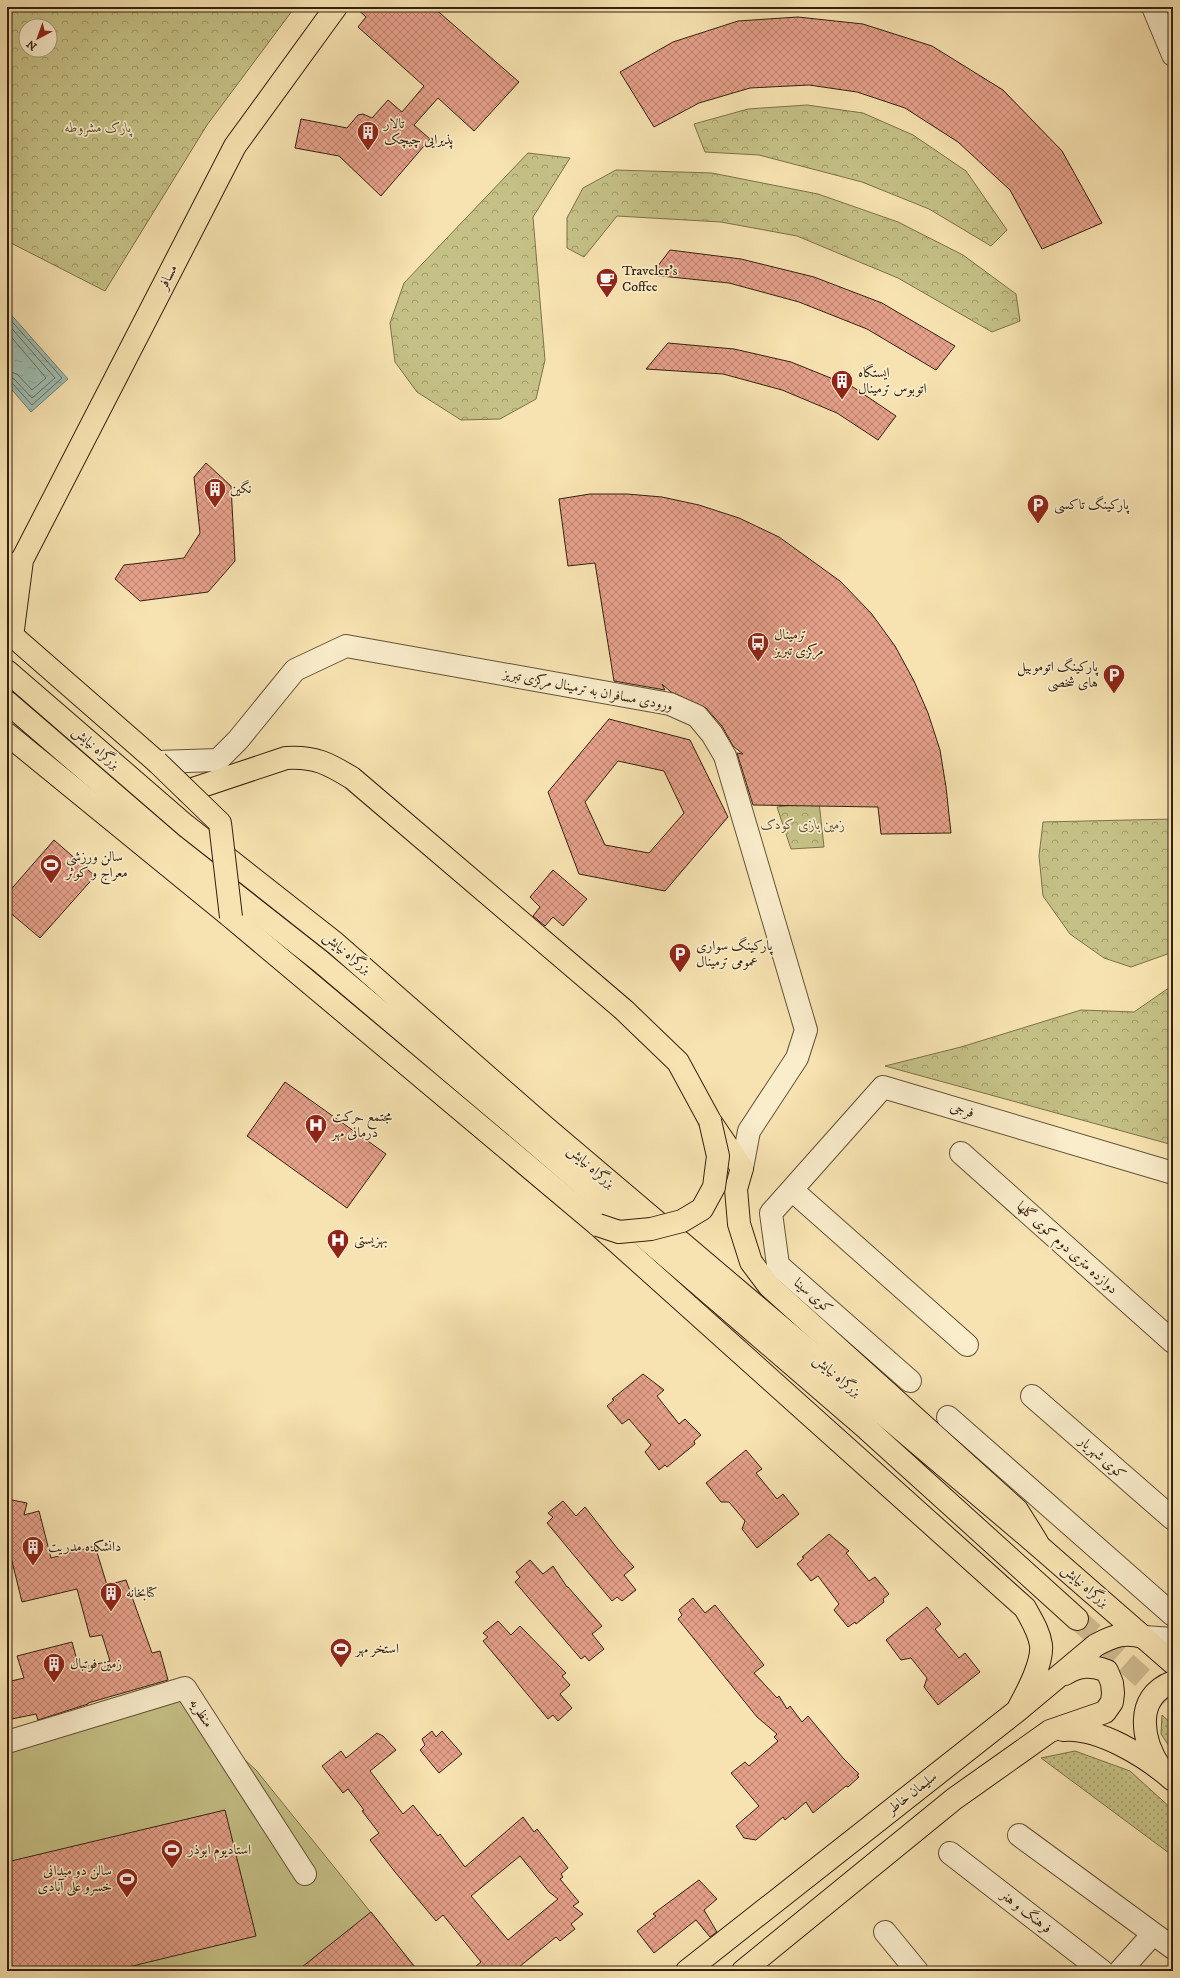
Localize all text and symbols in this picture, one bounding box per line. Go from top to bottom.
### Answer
north arrow [18,18,58,58]
text: N [24,37,40,53]
place label: تالار پذیرایی چیچک [382,115,453,149]
park label: پارک مشروطه [65,119,133,138]
building icon: تالار پذیرایی چیچک [355,119,381,152]
street label: مسافر [153,262,182,294]
place label: Traveler's Coffee [622,262,678,296]
cafe icon: Traveler's Coffee [594,266,620,299]
place label: ایستگاه اتوبوس ترمینال [858,363,927,398]
building icon: ایستگاه اتوبوس ترمینال [829,368,855,401]
building icon: نگین [202,476,228,509]
place label: نگین [230,479,252,498]
parking icon: پارکینگ تاکسی [1025,492,1051,525]
place label: پارکینگ تاکسی [1054,495,1130,515]
place label: ترمینال مرکزی تبریز [772,626,824,660]
bus stop icon: ترمینال مرکزی تبریز [745,630,771,663]
place label: پارکینگ اتوموبیل های شخصی [1017,657,1099,692]
parking icon: پارکینگ اتوموبیل های شخصی [1101,662,1127,695]
street label: ورودی مسافران به ترمینال مرکزی تبریز [500,664,674,715]
street label: بزرگراه نیایش [69,722,124,774]
park label: زمین بازی کودک [761,816,845,834]
place label: سالن ورزشی معراج و کوثر [64,848,128,885]
sports icon: سالن ورزشی معراج و کوثر [38,852,64,885]
street label: بزرگراه نیایش [319,927,376,979]
place label: پارکینگ سواری عمومی ترمینال [696,936,774,971]
parking icon: پارکینگ سواری عمومی ترمینال [667,941,693,974]
street label: فرجی [948,1098,976,1122]
place label: مجتمع حرکت درمانی مهر [330,1108,393,1142]
hospital icon: مجتمع حرکت درمانی مهر [303,1112,329,1145]
street label: بزرگراه نیایش [564,1141,619,1193]
street label: دوازده متری دوم کوی گلها [1011,1198,1121,1301]
hospital icon: بهزیستی [325,1227,351,1260]
place label: بهزیستی [354,1231,388,1249]
street label: کوی سینا [790,1274,836,1318]
street label: بزرگراه نیایش [809,1350,866,1402]
street label: کوی شهریار [1073,1431,1129,1483]
building icon: دانشکده مدریت [20,1534,46,1567]
place label: دانشکده مدریت [48,1538,121,1556]
street label: بزرگراه نیایش [1058,1560,1113,1612]
building icon: کتابخانه [98,1580,124,1613]
place label: کتابخانه [126,1584,157,1602]
sports icon: استخر مهر [328,1636,354,1669]
place label: استخر مهر [354,1640,399,1658]
building icon: زمین فوتبال [41,1651,67,1684]
place label: زمین فوتبال [70,1655,122,1673]
street label: منظریه [185,1695,217,1731]
street label: سلیمان خاطر [882,1768,941,1820]
sports icon: استادیوم ابوذر [159,1837,185,1870]
place label: استادیوم ابوذر [186,1841,251,1862]
place label: سالن دو میدانی خسرو علی آبادی [38,1862,112,1896]
sports icon: سالن دو میدانی خسرو علی آبادی [114,1866,140,1899]
street label: فرهنگ و هنر [995,1884,1056,1938]

